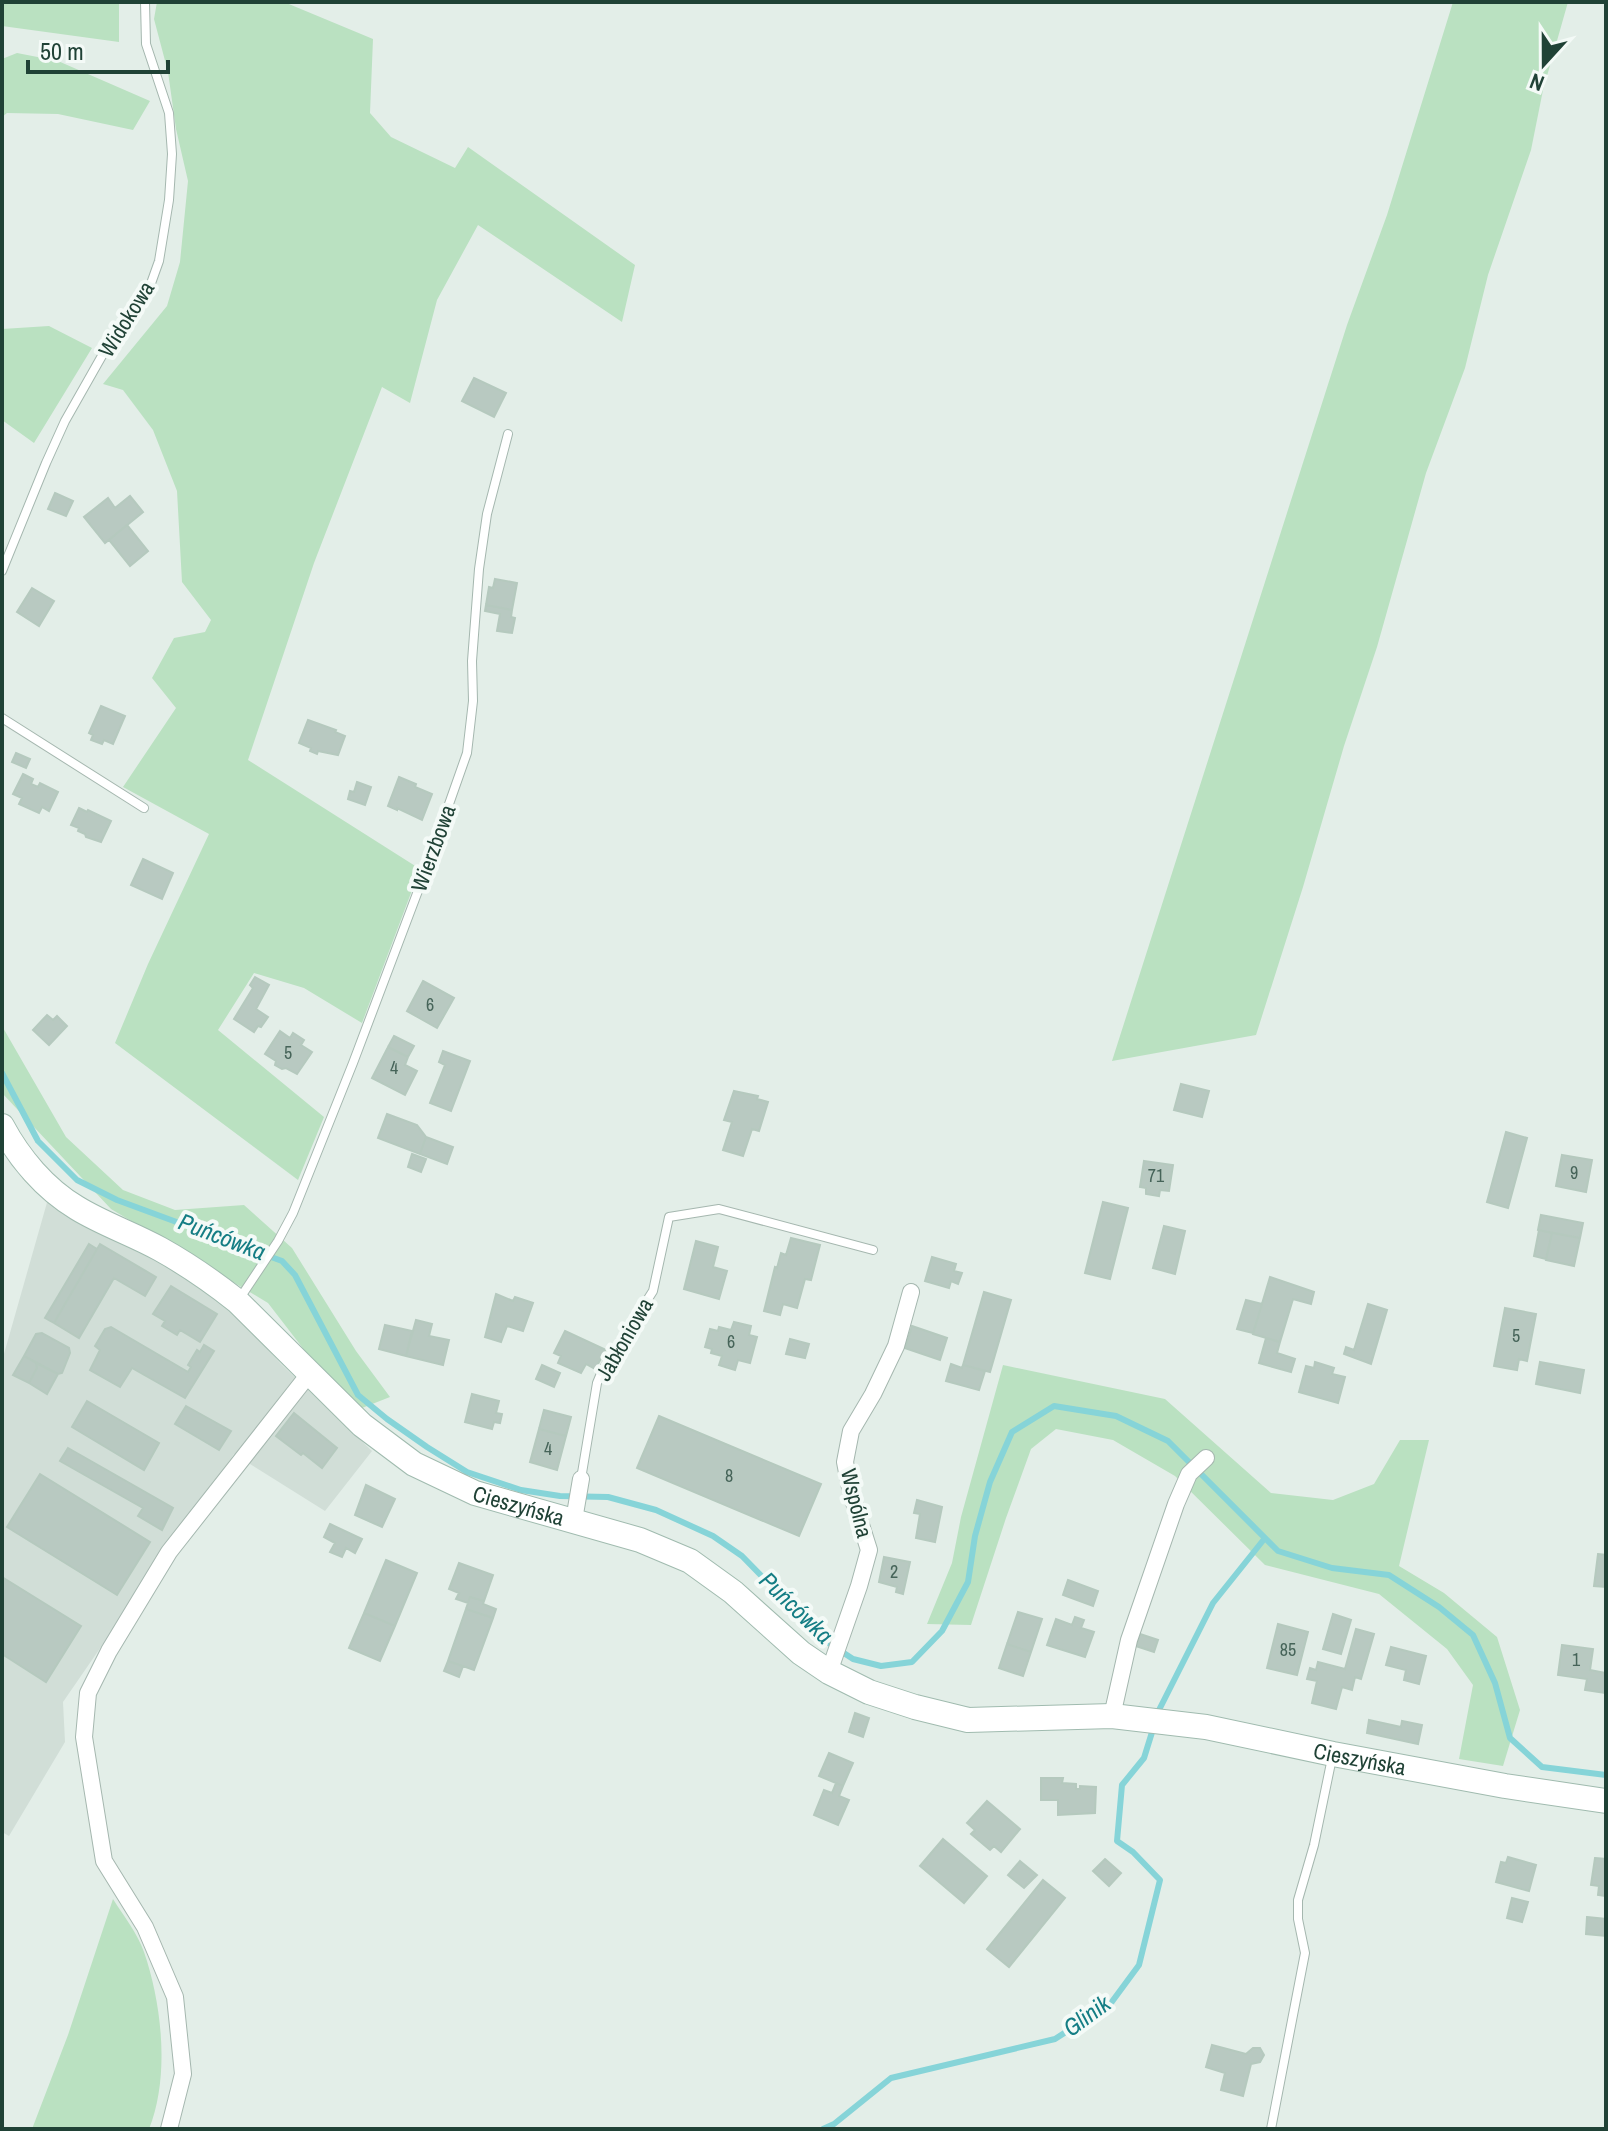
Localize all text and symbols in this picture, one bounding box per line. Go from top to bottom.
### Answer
scale bar [28,24,168,74]
north arrow [1504,24,1584,104]
text: 50 m [40,35,84,67]
text: N [1525,66,1548,99]
street label: Widokowa [91,275,161,363]
street label: Wierzbowa [403,800,463,896]
house number: 6 [426,992,434,1017]
house number: 5 [284,1040,292,1065]
house number: 4 [390,1055,398,1080]
house number: 9 [1570,1160,1578,1185]
house number: 71 [1148,1163,1165,1188]
water label: Puńcówka [174,1205,271,1267]
street label: Jabłoniowa [588,1292,660,1386]
house number: 5 [1512,1323,1520,1348]
house number: 6 [727,1329,735,1354]
house number: 4 [544,1436,552,1461]
house number: 8 [725,1463,733,1488]
street label: Wspólna [834,1465,880,1541]
street label: Cieszyńska [470,1478,568,1533]
house number: 2 [890,1559,898,1584]
water label: Puńcówka [753,1564,841,1650]
house number: 85 [1280,1637,1296,1662]
house number: 1 [1572,1647,1581,1672]
street label: Cieszyńska [1311,1735,1408,1782]
water label: Glinik [1056,1986,1118,2043]

